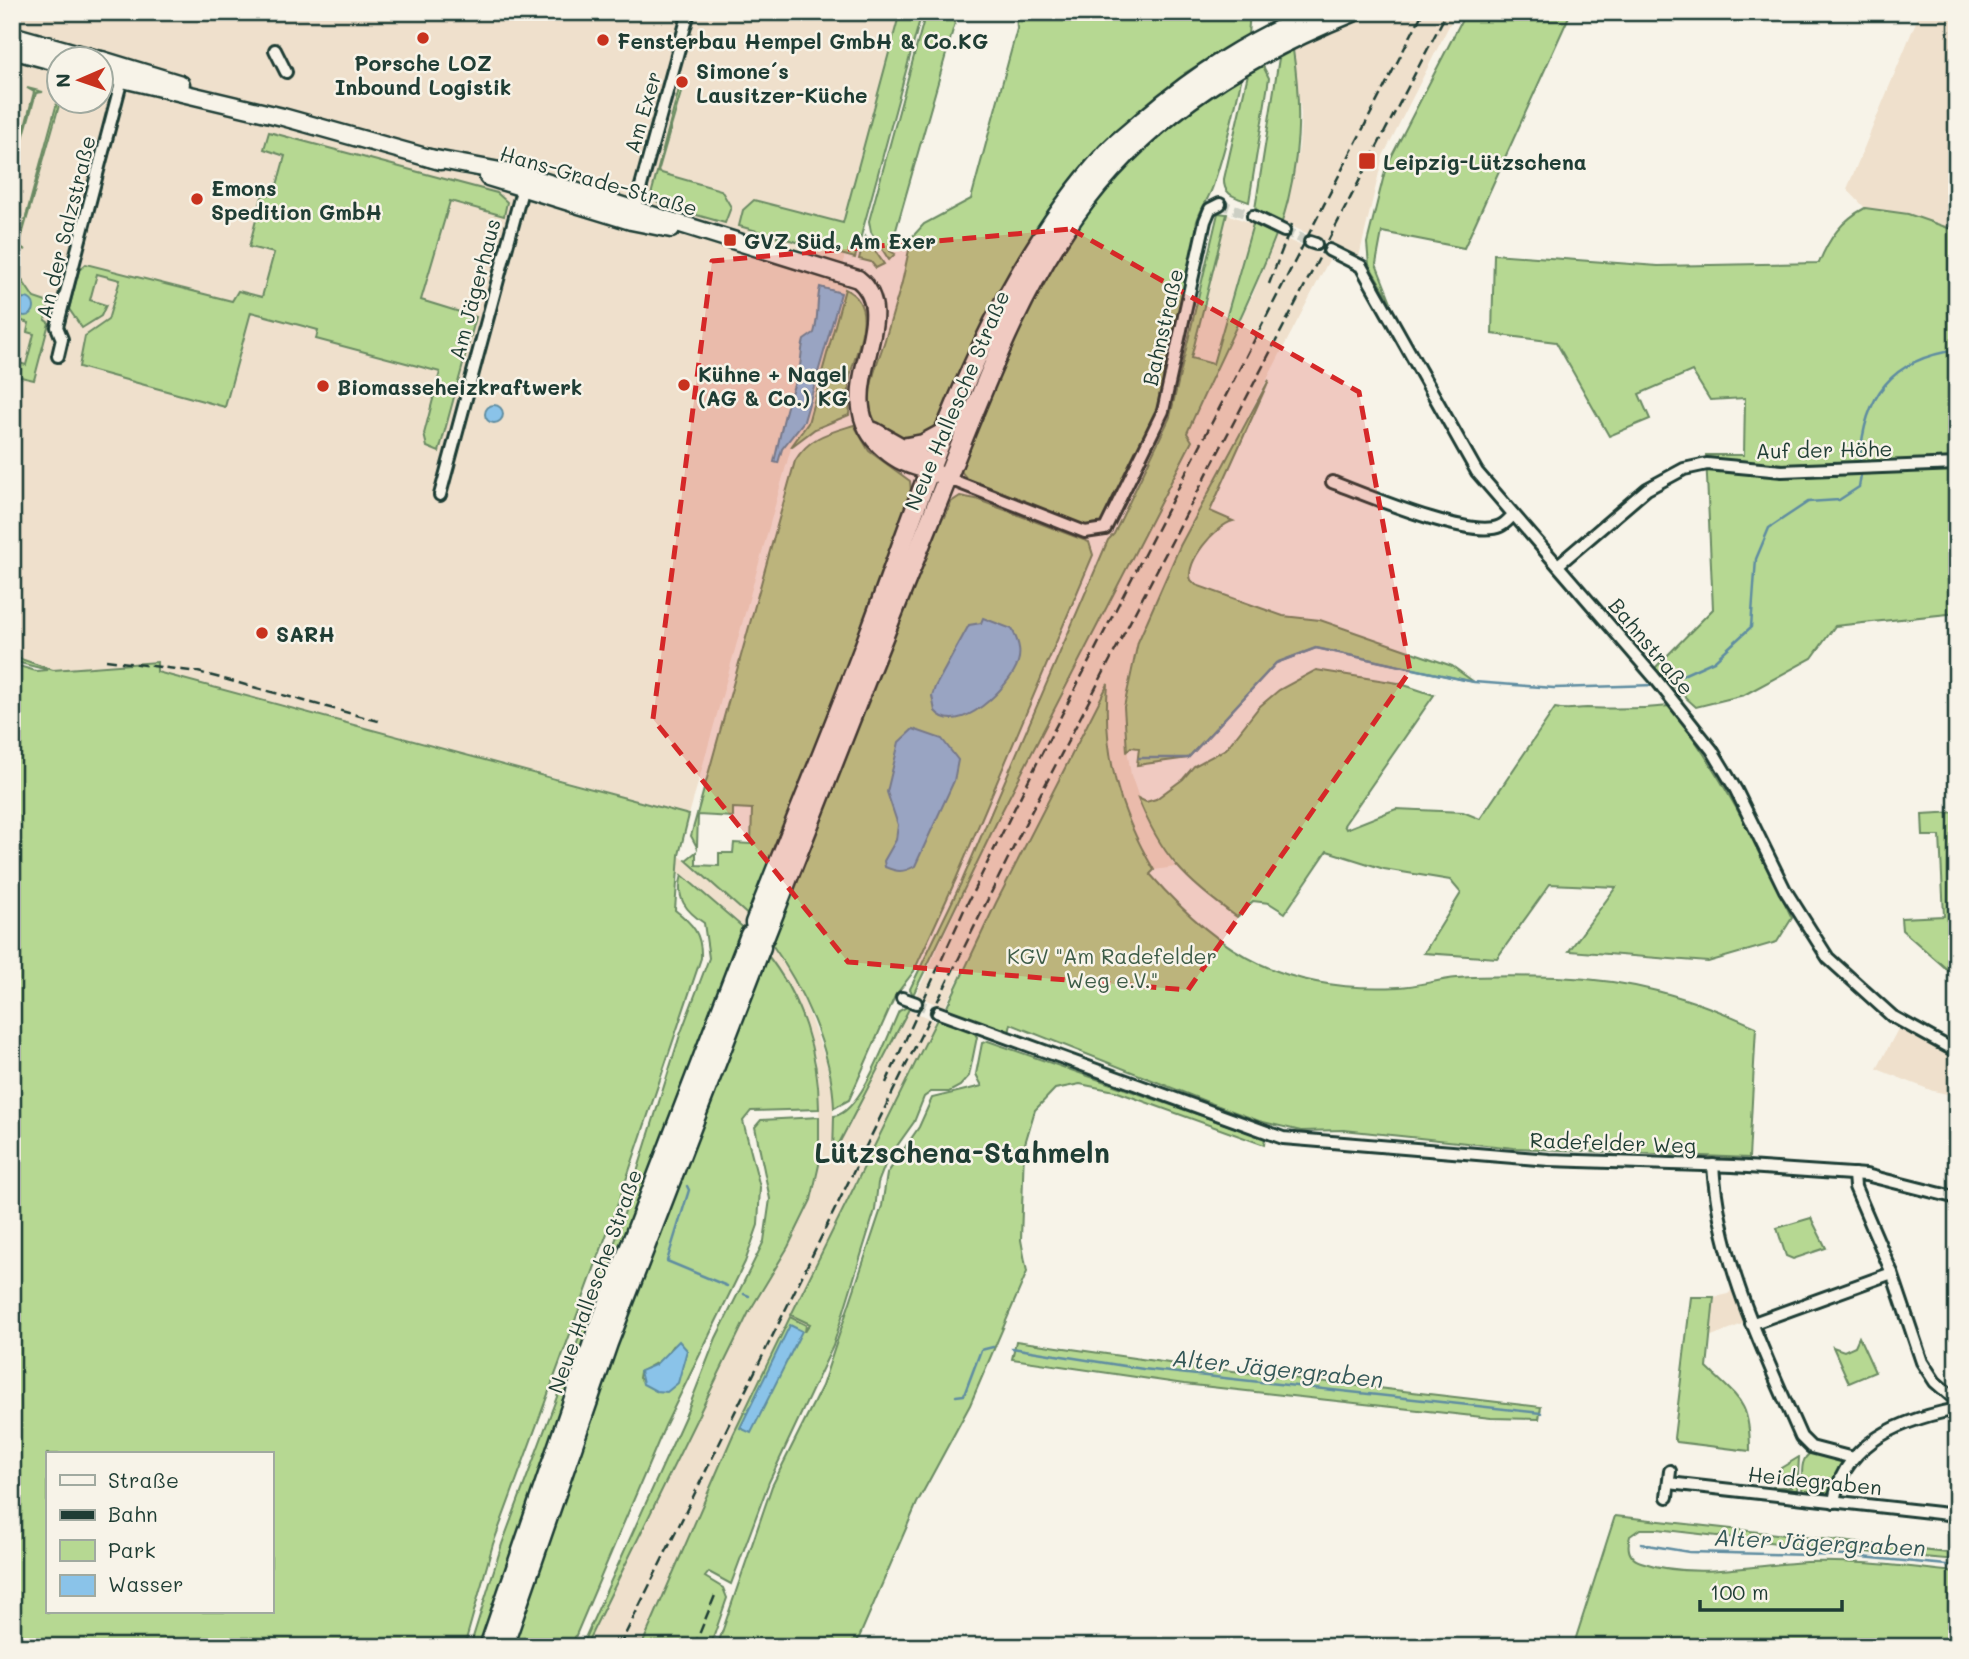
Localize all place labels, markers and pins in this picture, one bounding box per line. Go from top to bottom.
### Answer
place label: Fensterbau Hempel GmbH & Co.KG [617,27,988,54]
marker: Porsche LOZ Inbound Logistik [415,30,431,46]
marker: Fensterbau Hempel GmbH & Co.KG [595,32,611,48]
place label: Porsche LOZ Inbound Logistik [335,49,511,100]
place label: Simone´s Lausitzer-Küche [696,57,867,108]
marker: Simone´s Lausitzer-Küche [674,74,690,90]
place label: Leipzig-Lützschena [1383,148,1587,175]
marker: Leipzig-Lützschena [1357,151,1377,171]
place label: Emons Spedition GmbH [211,174,382,225]
marker: Emons Spedition GmbH [189,191,205,207]
place label: GVZ Süd, Am Exer [744,227,936,254]
marker: GVZ Süd, Am Exer [722,232,738,248]
place label: Kühne + Nagel (AG & Co.) KG [698,360,848,411]
place label: Biomasseheizkraftwerk [337,373,582,400]
marker: Kühne + Nagel (AG & Co.) KG [676,377,692,393]
marker: Biomasseheizkraftwerk [315,378,331,394]
place label: SARH [276,620,335,647]
marker: SARH [254,625,270,641]

